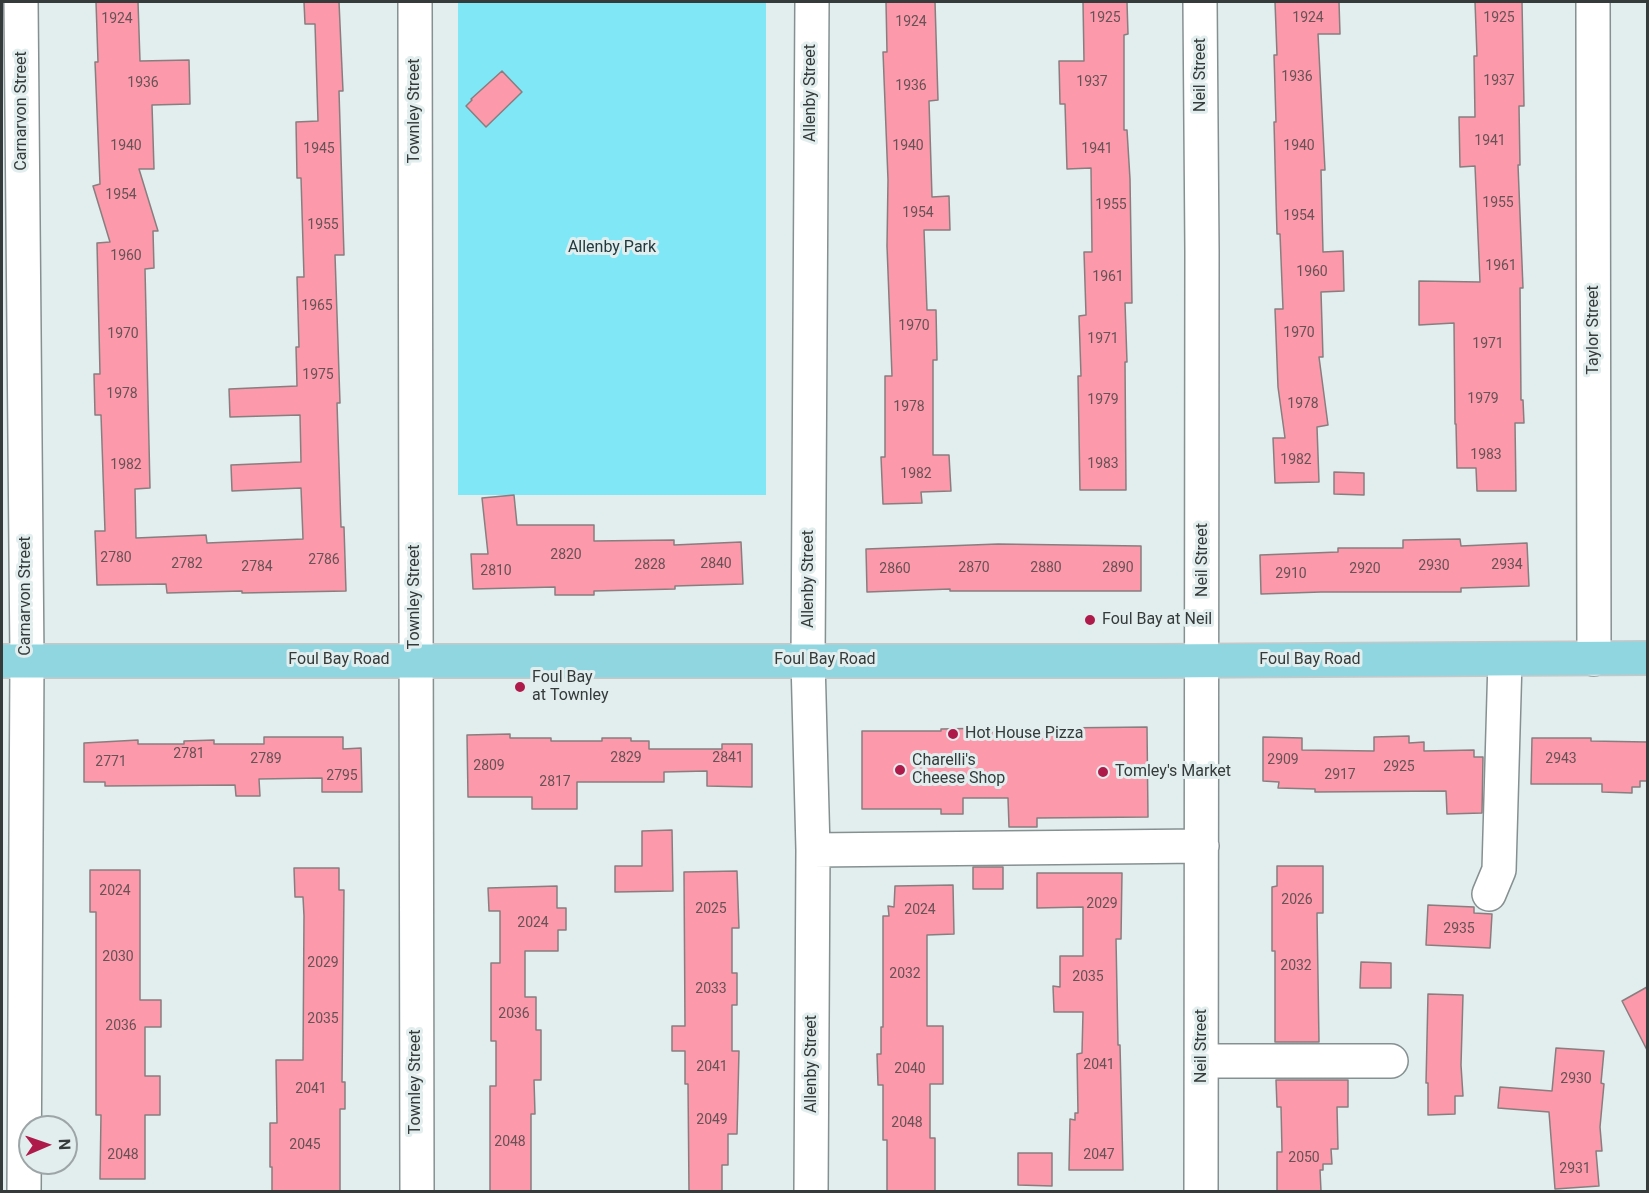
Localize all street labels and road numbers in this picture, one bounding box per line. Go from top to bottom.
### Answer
street label: Neil Street [1191,38,1211,112]
street label: Allenby Street [801,44,821,142]
street label: Carnarvon Street [12,51,32,171]
street label: Townley Street [405,59,425,163]
street label: Taylor Street [1584,285,1604,375]
street label: Neil Street [1193,523,1213,597]
street label: Allenby Street [799,530,819,628]
street label: Carnarvon Street [16,536,36,656]
street label: Townley Street [405,545,425,649]
street label: Foul Bay Road [288,650,390,670]
street label: Foul Bay Road [774,650,876,670]
street label: Foul Bay Road [1259,650,1361,670]
street label: Neil Street [1192,1009,1212,1083]
street label: Allenby Street [802,1015,822,1113]
street label: Townley Street [406,1030,426,1134]

